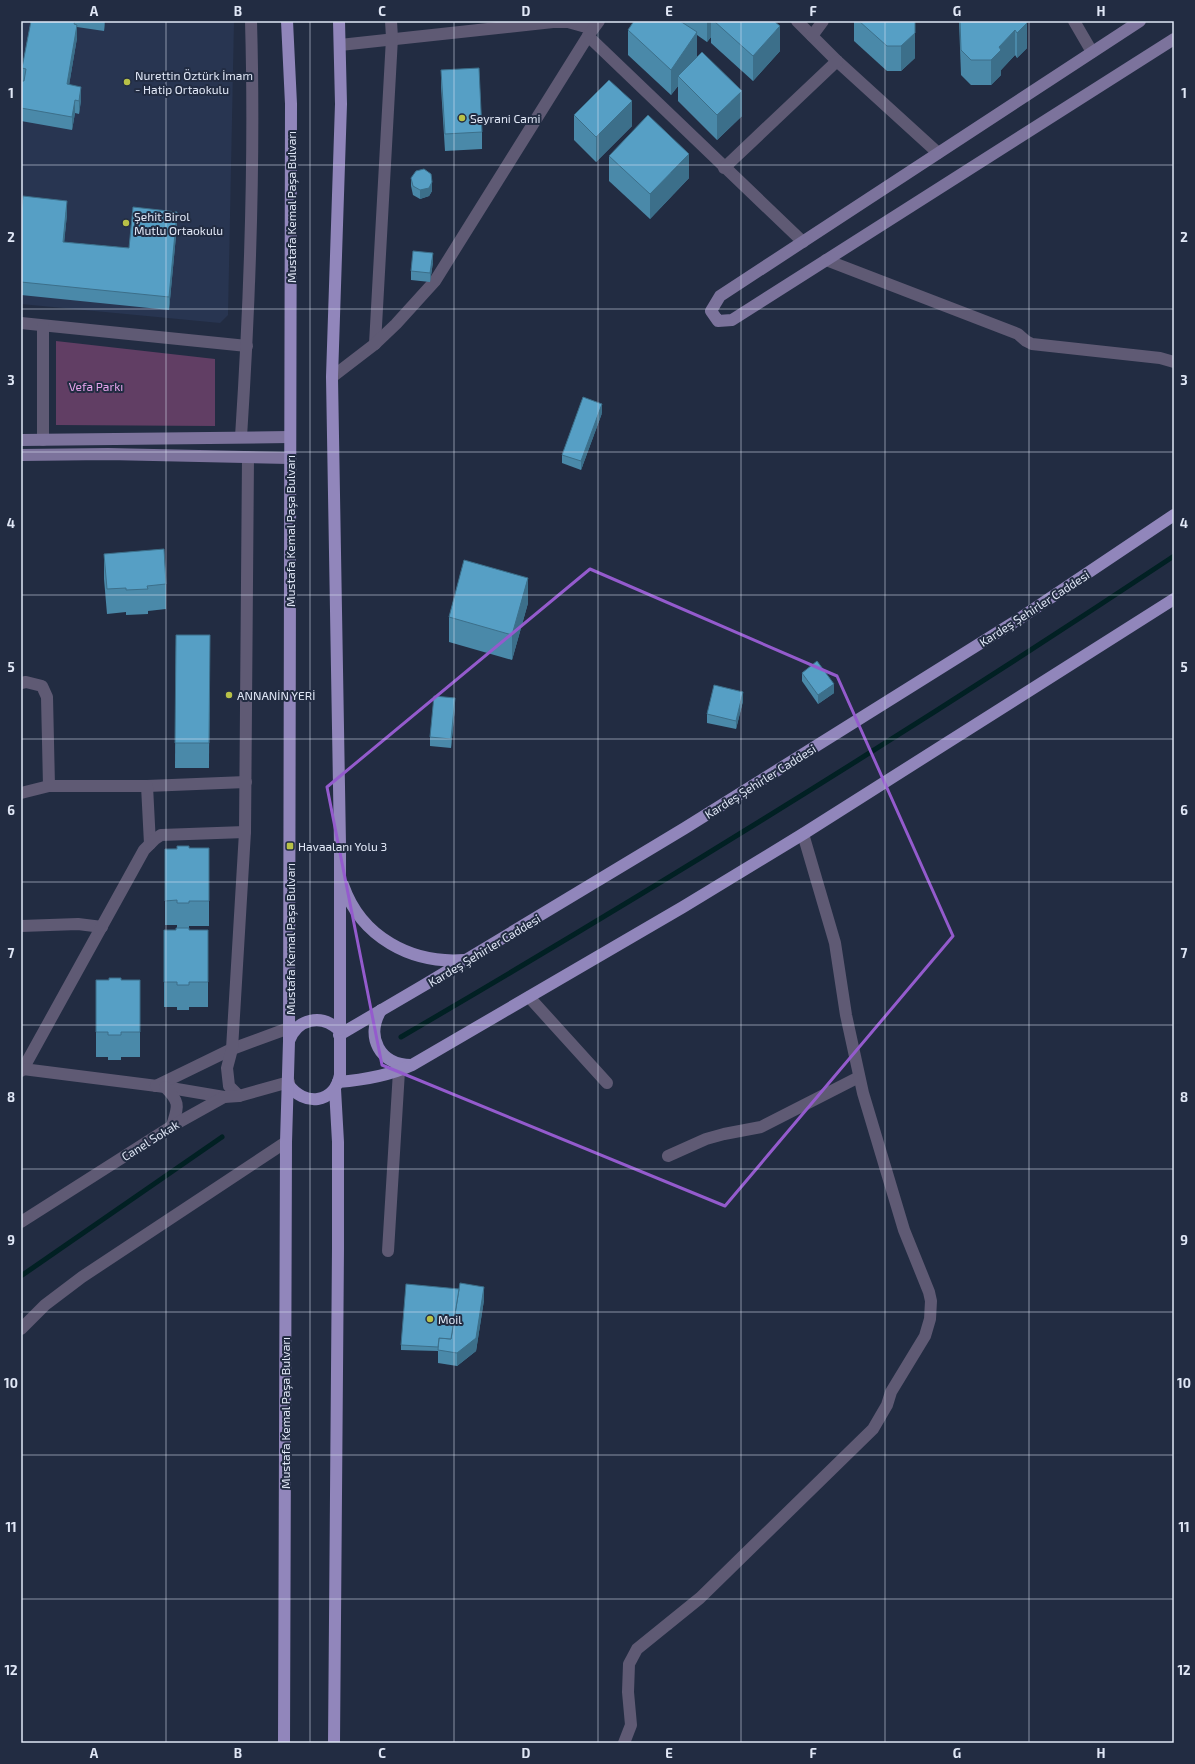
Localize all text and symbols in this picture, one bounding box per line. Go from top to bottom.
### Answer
text: A [90,3,99,19]
text: B [234,3,242,19]
text: C [378,3,386,19]
text: D [522,3,531,19]
text: E [665,3,673,19]
text: F [809,3,817,19]
text: G [953,3,961,19]
text: H [1097,3,1106,19]
place label: Nurettin Öztürk İmam - Hatip Ortaokulu [135,68,253,96]
marker: Nurettin Öztürk İmam - Hatip Ortaokulu [122,77,132,87]
text: 1 [8,85,14,101]
text: 1 [1181,85,1187,101]
place label: Seyrani Cami [470,111,540,125]
marker: Seyrani Cami [457,113,467,123]
street label: Mustafa Kemal Paşa Bulvarı [284,131,299,283]
place label: Şehit Birol Mutlu Ortaokulu [134,209,223,237]
marker: Şehit Birol Mutlu Ortaokulu [121,218,131,228]
text: 2 [7,229,15,245]
text: 2 [1180,229,1188,245]
text: 3 [7,372,15,388]
text: 3 [1180,372,1188,388]
park label: Vefa Parkı [69,379,123,393]
street label: Mustafa Kemal Paşa Bulvarı [283,455,298,607]
text: 4 [7,515,15,531]
text: 4 [1180,515,1188,531]
street label: Kardeş Şehirler Caddesi [976,567,1093,650]
text: 5 [7,659,15,675]
text: 5 [1180,659,1188,675]
place label: ANNANİN YERİ [237,688,315,702]
marker: ANNANİN YERİ [224,690,234,700]
street label: Kardeş Şehirler Caddesi [702,741,819,823]
text: 6 [7,802,15,818]
text: 6 [1180,802,1188,818]
place label: Havaalanı Yolu 3 [298,839,387,853]
marker: Havaalanı Yolu 3 [285,841,295,851]
street label: Mustafa Kemal Paşa Bulvarı [283,863,298,1015]
street label: Kardeş Şehirler Caddesi [425,911,544,991]
text: 7 [8,945,15,961]
text: 7 [1181,945,1188,961]
text: 8 [7,1089,15,1105]
text: 8 [1180,1089,1188,1105]
street label: Canel Sokak [119,1117,181,1163]
text: 9 [7,1232,15,1248]
text: 9 [1180,1232,1188,1248]
place label: Moil [438,1312,462,1326]
marker: Moil [425,1314,435,1324]
street label: Mustafa Kemal Paşa Bulvarı [278,1337,293,1489]
text: 10 [4,1375,18,1391]
text: 10 [1177,1375,1191,1391]
text: 11 [5,1519,17,1535]
text: 11 [1178,1519,1190,1535]
text: 12 [4,1662,18,1678]
text: 12 [1177,1662,1191,1678]
text: A [90,1745,99,1761]
text: B [234,1745,242,1761]
text: C [378,1745,386,1761]
text: D [522,1745,531,1761]
text: E [665,1745,673,1761]
text: F [809,1745,817,1761]
text: G [953,1745,961,1761]
text: H [1097,1745,1106,1761]

